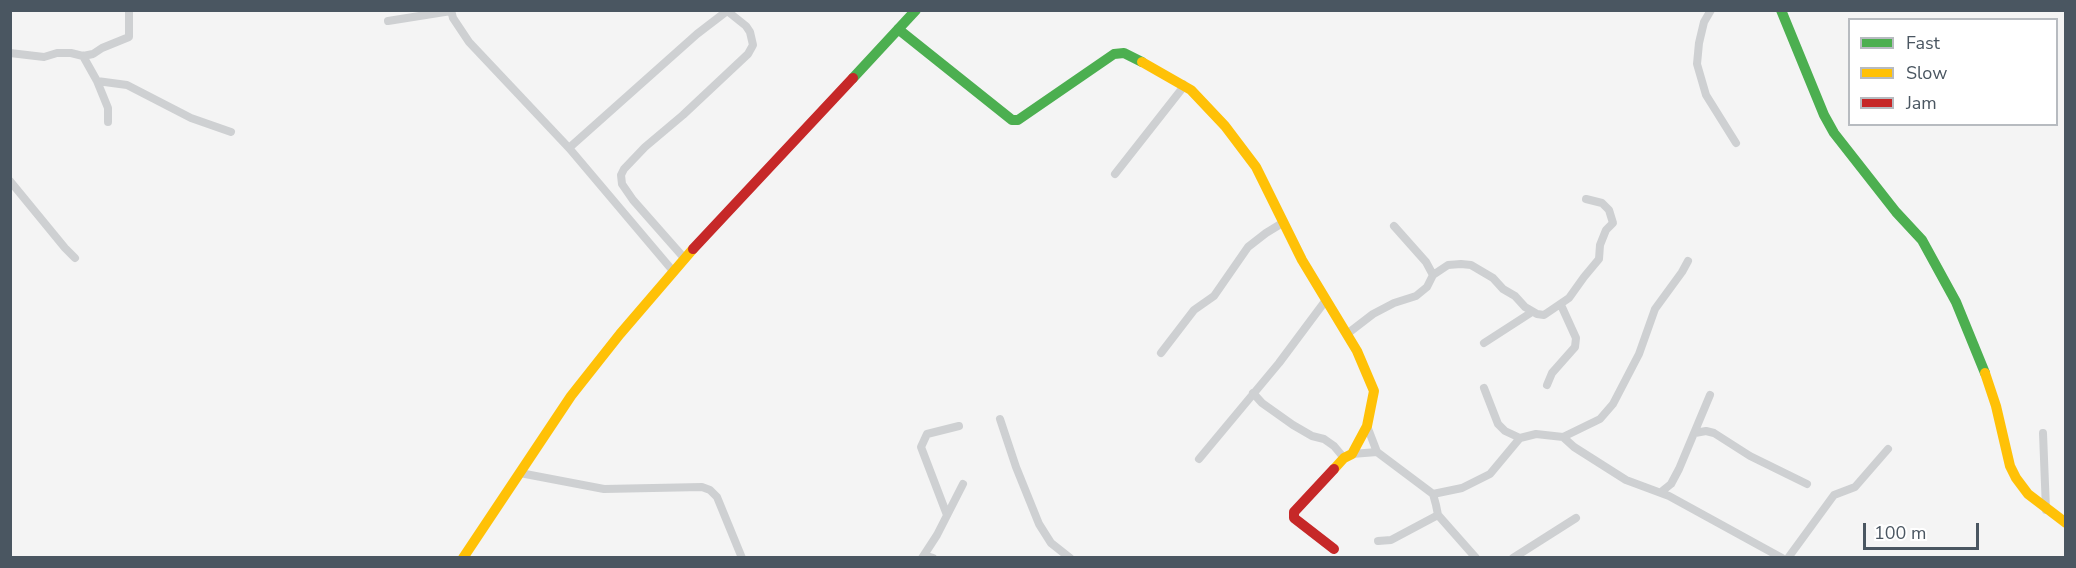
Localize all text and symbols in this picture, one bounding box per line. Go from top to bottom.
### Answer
legend [1848,18,2058,126]
text: Fast [1906,31,1940,55]
text: Slow [1906,61,1947,85]
text: Jam [1906,91,1937,115]
scale bar [1866,511,1982,549]
text: 100 m [1874,521,1926,545]

